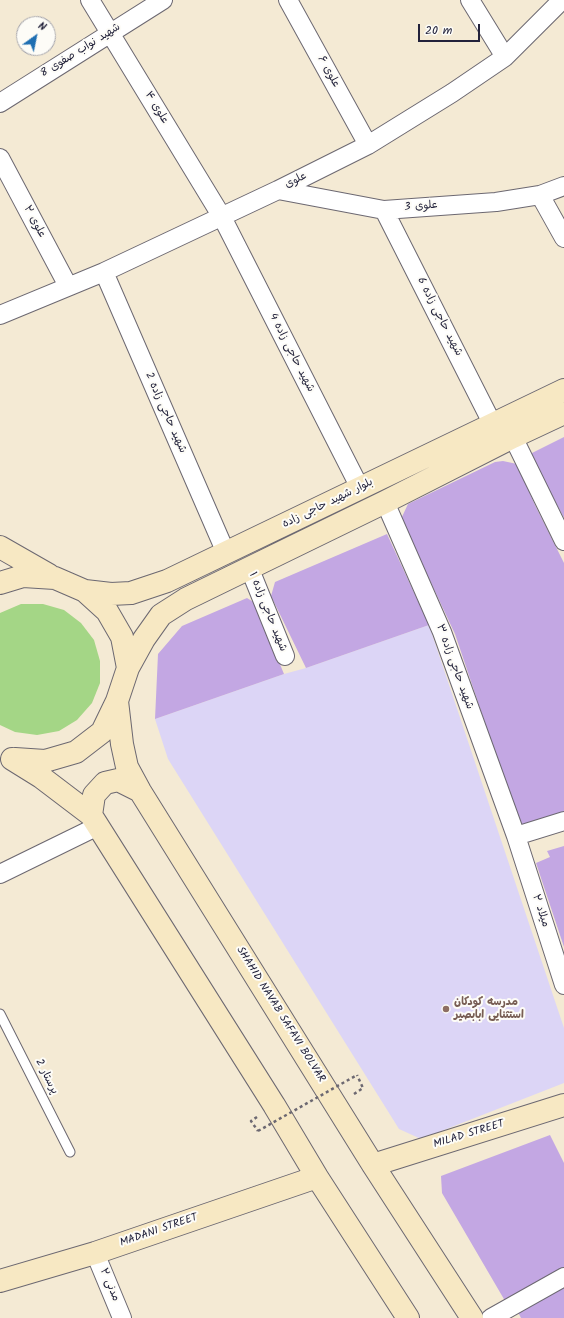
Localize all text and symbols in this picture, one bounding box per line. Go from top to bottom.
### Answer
north arrow [16,16,56,56]
scale bar [420,16,482,42]
text: N [34,17,50,36]
street label: شهید نواب صفوی 8 [39,21,123,81]
text: 20 m [425,21,452,40]
street label: علوی ۶ [314,54,342,90]
street label: علوی ۴ [141,89,171,127]
street label: علوی [283,170,309,192]
street label: علوی 3 [404,199,438,215]
street label: علوی ۲ [20,204,48,240]
street label: شهید حاجی زاده 6 [413,275,465,359]
street label: شهید حاجی زاده 4 [265,311,317,395]
street label: شهید حاجی زاده 2 [141,371,189,455]
street label: بلوار شهید حاجی زاده [281,476,375,532]
street label: شهید حاجی زاده ۱ [245,570,289,654]
street label: شهید حاجی زاده ۳ [432,623,476,711]
street label: میلاد ۲ [529,893,551,929]
street label: SHAHID NAVAB SAFAVI BOLVAR [233,945,327,1085]
place label: مدرسه کودکان استثنایی ابابصیر [454,996,524,1022]
marker: مدرسه کودکان استثنایی ابابصیر [441,1004,451,1014]
street label: پرستار 2 [32,1057,60,1097]
street label: MILAD STREET [432,1118,506,1152]
street label: MADANI STREET [118,1212,200,1250]
street label: مدنی ۲ [96,1266,122,1304]

